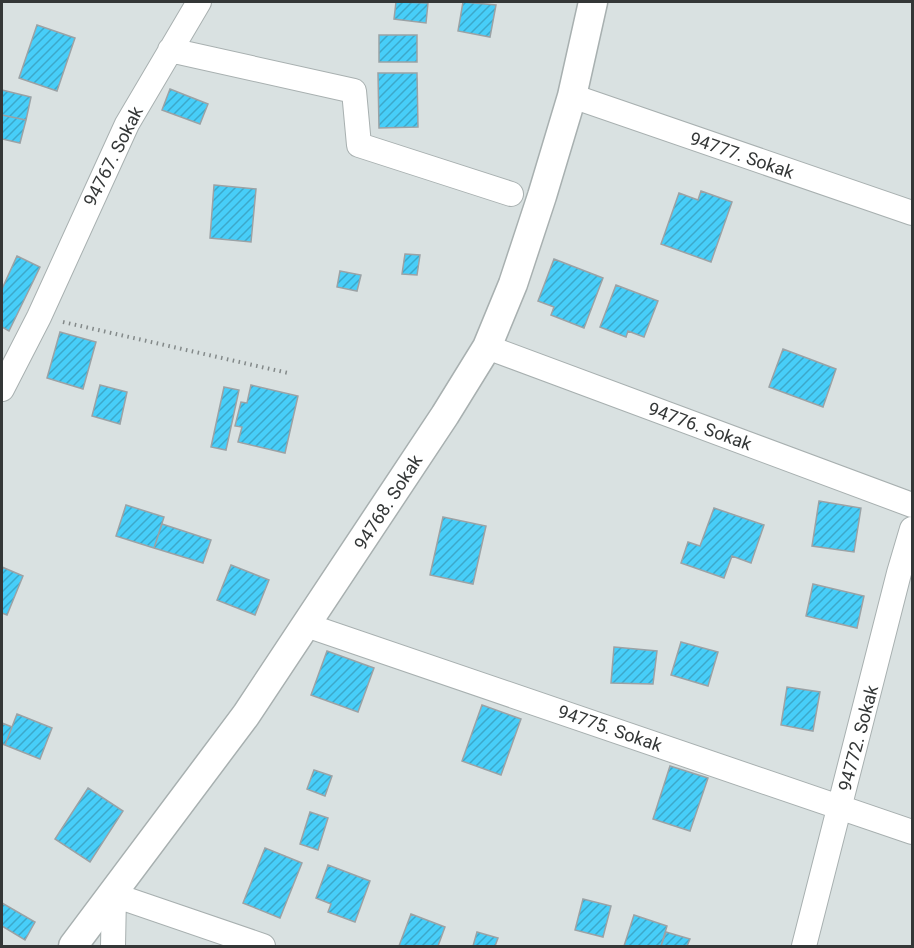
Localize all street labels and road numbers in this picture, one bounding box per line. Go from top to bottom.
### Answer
street label: 94767. Sokak [79,102,147,209]
street label: 94777. Sokak [687,127,798,183]
street label: 94776. Sokak [645,398,756,455]
street label: 94768. Sokak [350,450,427,553]
street label: 94772. Sokak [834,682,882,793]
street label: 94775. Sokak [555,700,666,756]

